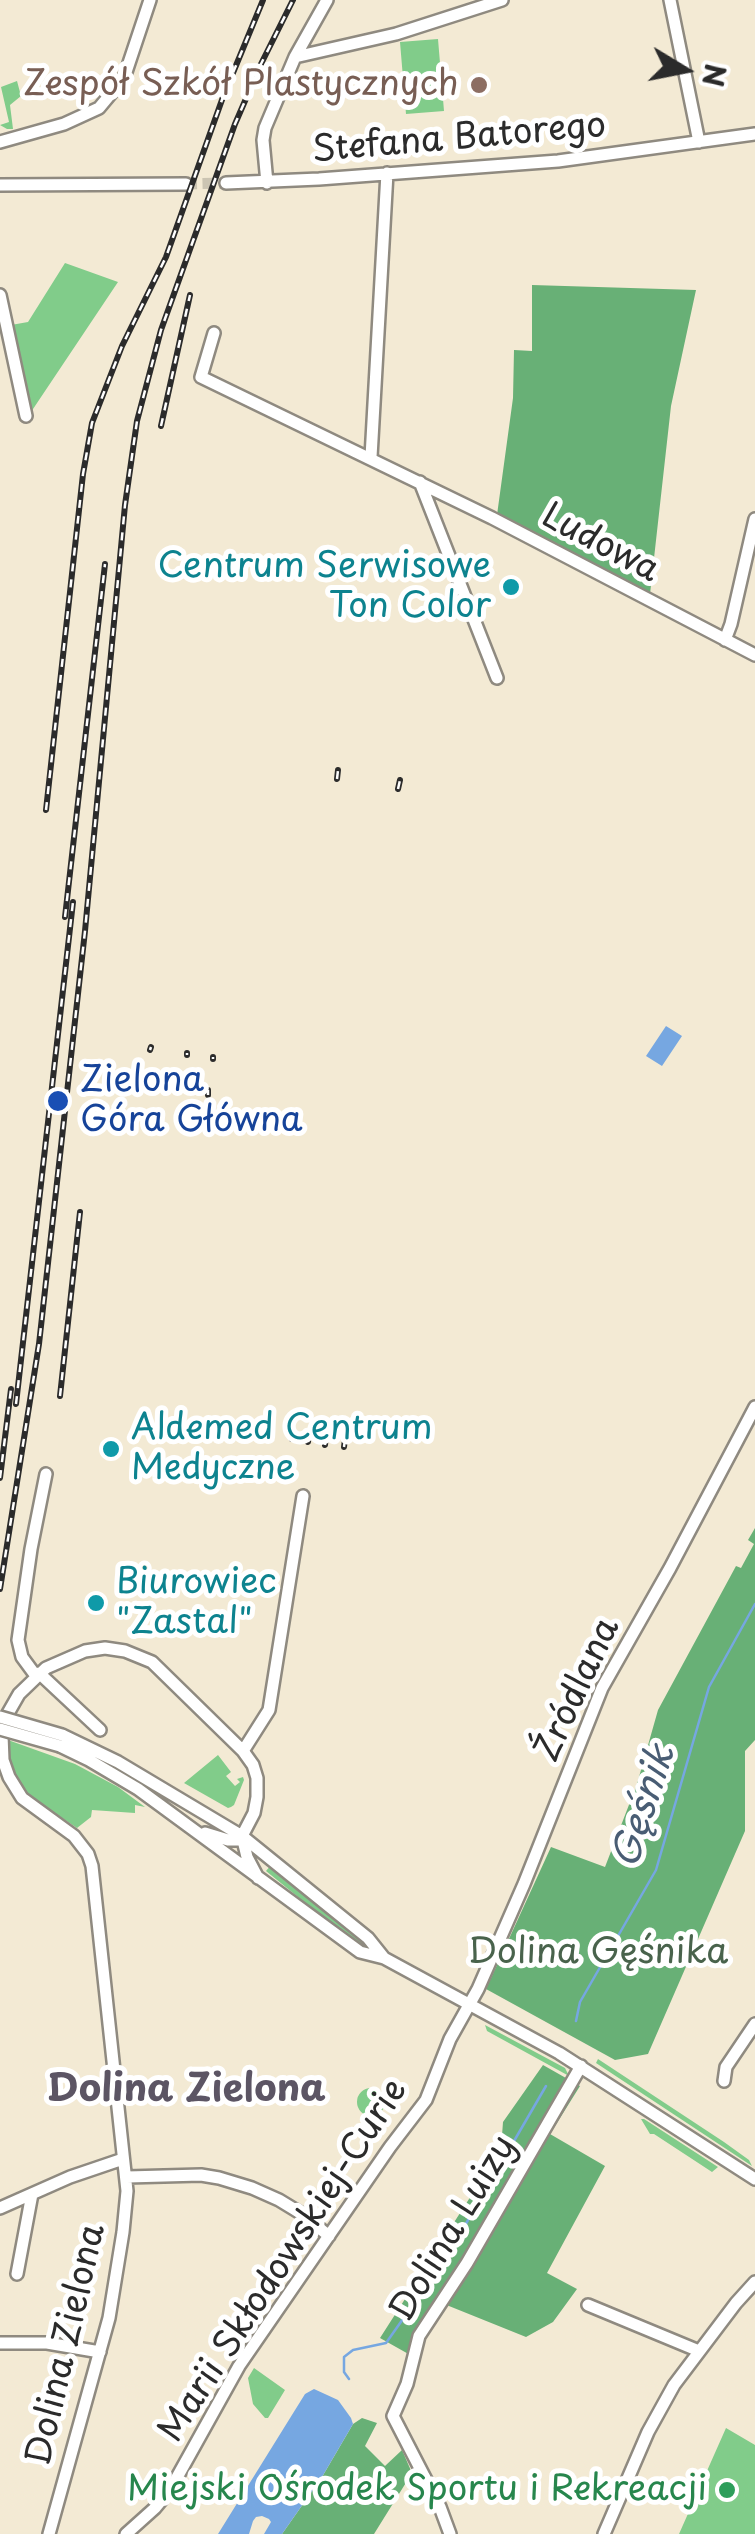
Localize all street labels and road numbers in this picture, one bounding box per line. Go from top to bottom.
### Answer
street label: Stefana Batorego [310,105,608,173]
street label: Ludowa [534,496,666,592]
street label: Źródlana [527,1612,629,1768]
street label: Marii Skłodowskiej-Curie [151,2072,417,2450]
street label: Dolina Luizy [382,2128,526,2330]
street label: Dolina Zielona [19,2220,115,2470]

